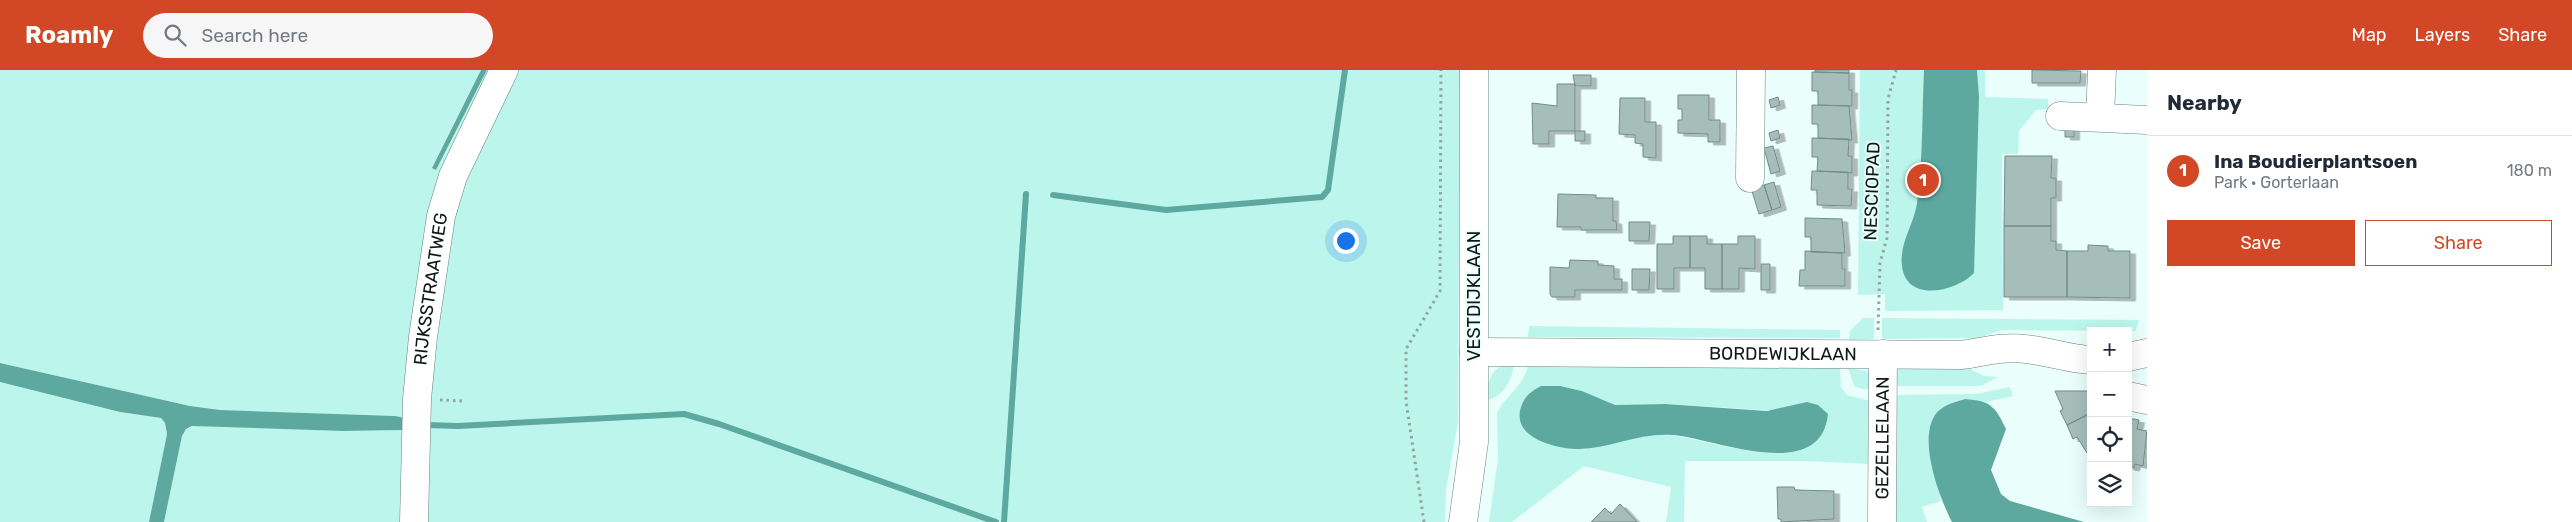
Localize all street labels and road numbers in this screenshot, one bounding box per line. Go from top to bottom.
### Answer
street label: NESCIOPAD [1859,141,1885,241]
street label: RIJKSSTRAATWEG [409,211,452,366]
street label: VESTDIJKLAAN [1463,231,1485,361]
street label: BORDEWIJKLAAN [1709,342,1857,365]
street label: GEZELLELAAN [1871,376,1894,500]

